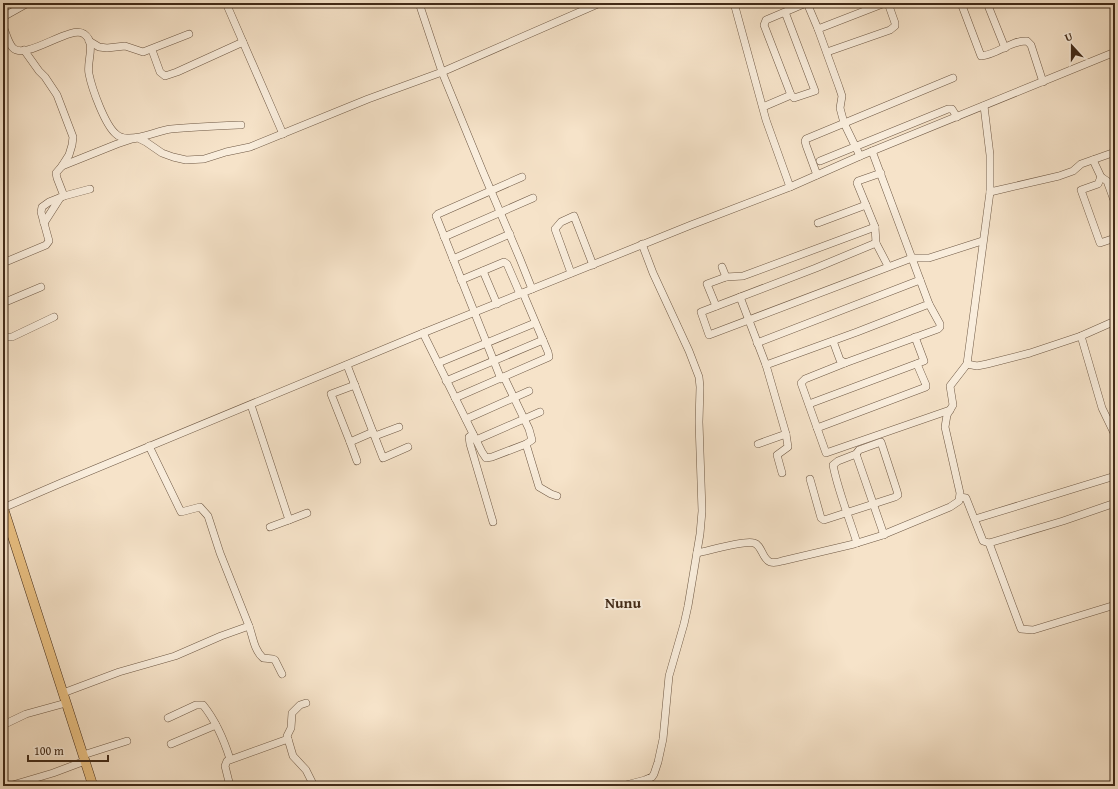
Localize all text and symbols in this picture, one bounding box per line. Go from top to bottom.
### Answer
north arrow [1052,26,1092,66]
text: U [1062,28,1075,45]
district label: Nunu [605,592,641,613]
scale bar [28,737,108,763]
text: 100 m [34,742,64,759]

